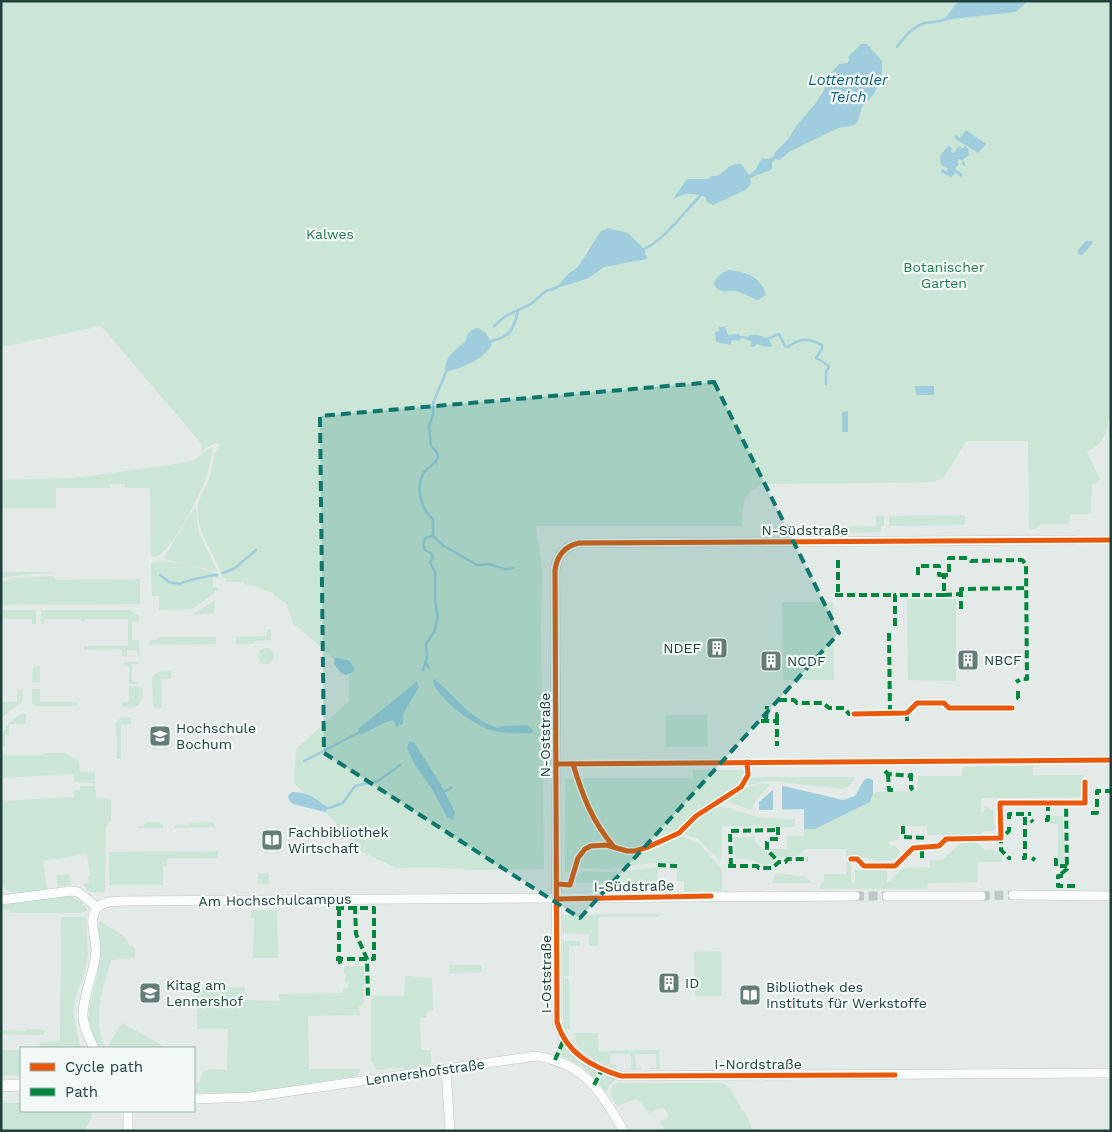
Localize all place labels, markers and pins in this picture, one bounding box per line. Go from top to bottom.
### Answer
building icon: NDEF [705,636,729,660]
place label: NDEF [663,640,701,656]
building icon: NBCF [956,648,980,672]
building icon: NCDF [759,649,783,673]
place label: NBCF [984,652,1022,668]
place label: NCDF [787,653,826,669]
place label: Hochschule Bochum [176,720,256,752]
school or university icon: Hochschule Bochum [148,724,172,748]
place label: Fachbibliothek Wirtschaft [288,824,388,856]
library icon: Fachbibliothek Wirtschaft [260,828,284,852]
building icon: ID [657,971,681,995]
place label: ID [685,975,699,991]
place label: Kitag am Lennershof [166,977,243,1009]
place label: Bibliothek des Instituts für Werkstoffe [766,979,927,1011]
school or university icon: Kitag am Lennershof [138,981,162,1005]
library icon: Bibliothek des Instituts für Werkstoffe [738,983,762,1007]

